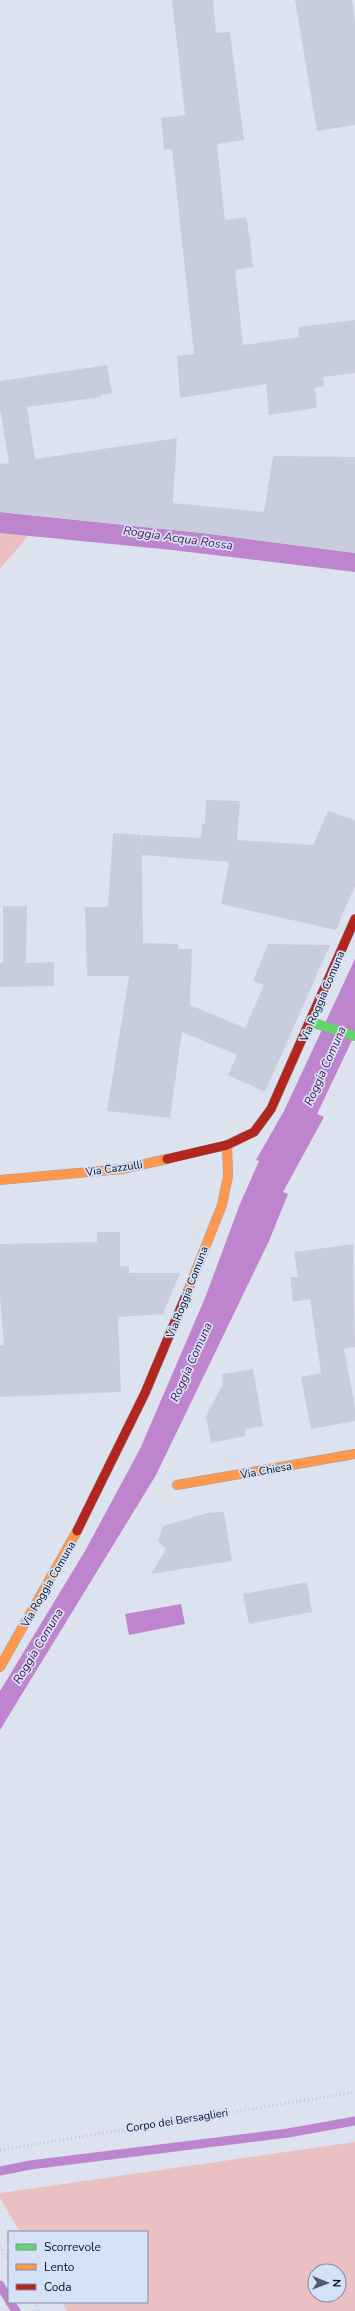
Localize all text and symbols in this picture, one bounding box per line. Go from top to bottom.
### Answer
water label: Roggia Acqua Rossa [122,522,234,554]
street label: Via Roggia Comuna [296,948,348,1045]
water label: Roggia Comuna [300,1024,350,1108]
street label: Via Cazzulli [84,1157,143,1180]
street label: Via Roggia Comuna [163,1244,212,1341]
water label: Roggia Comuna [166,1320,216,1404]
street label: Via Chiesa [238,1459,293,1483]
street label: Via Roggia Comuna [17,1538,79,1631]
water label: Roggia Comuna [9,1605,67,1687]
street label: Corpo dei Bersaglieri [125,2105,229,2136]
legend [8,2231,148,2303]
text: Scorrevole [44,2239,101,2255]
text: Lento [44,2259,75,2275]
north arrow [307,2263,347,2303]
text: Coda [44,2279,72,2295]
text: N [329,2279,344,2287]

